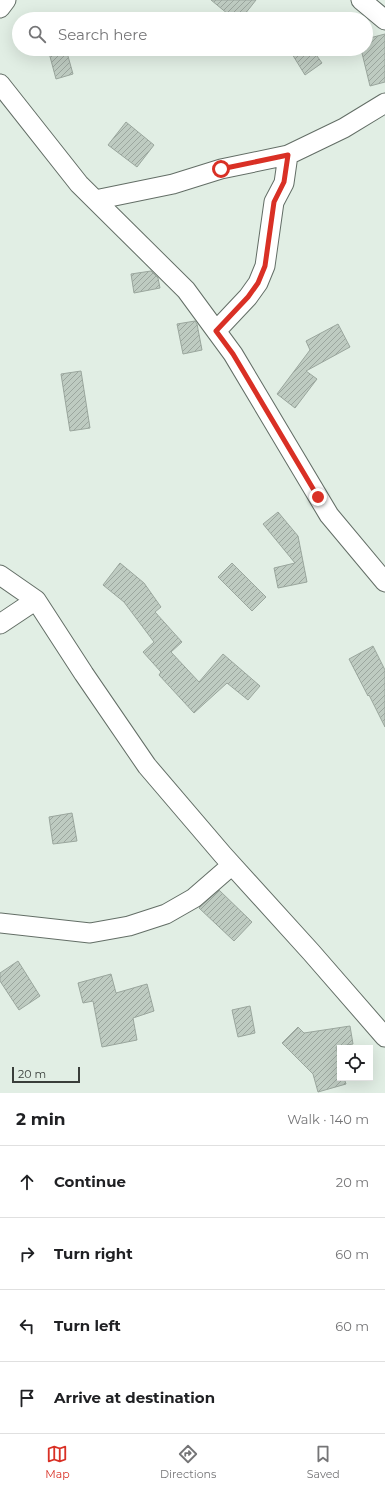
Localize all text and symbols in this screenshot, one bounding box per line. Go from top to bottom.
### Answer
search box [12,12,373,56]
icon: search [26,23,48,45]
text: Search here [58,25,147,44]
route start [212,160,230,178]
route end [309,488,327,506]
map controls [337,1045,373,1081]
button: locate [337,1045,373,1081]
scale bar [12,1065,80,1084]
text: 20 m [18,1067,46,1081]
text: 2 min [16,1109,66,1129]
text: Walk · 140 m [287,1111,369,1127]
icon: ahead [16,1171,38,1193]
text: Continue [54,1172,126,1191]
text: 20 m [336,1174,369,1190]
icon: right [16,1243,38,1265]
text: Turn right [54,1244,133,1263]
text: 60 m [335,1246,369,1262]
icon: left [16,1315,38,1337]
text: Turn left [54,1316,121,1335]
text: 60 m [335,1318,369,1334]
icon: arrive [16,1387,38,1409]
text: Arrive at destination [54,1388,215,1407]
tab: Map [45,1443,70,1481]
tab: Directions [160,1443,216,1481]
tab: Saved [307,1443,340,1481]

